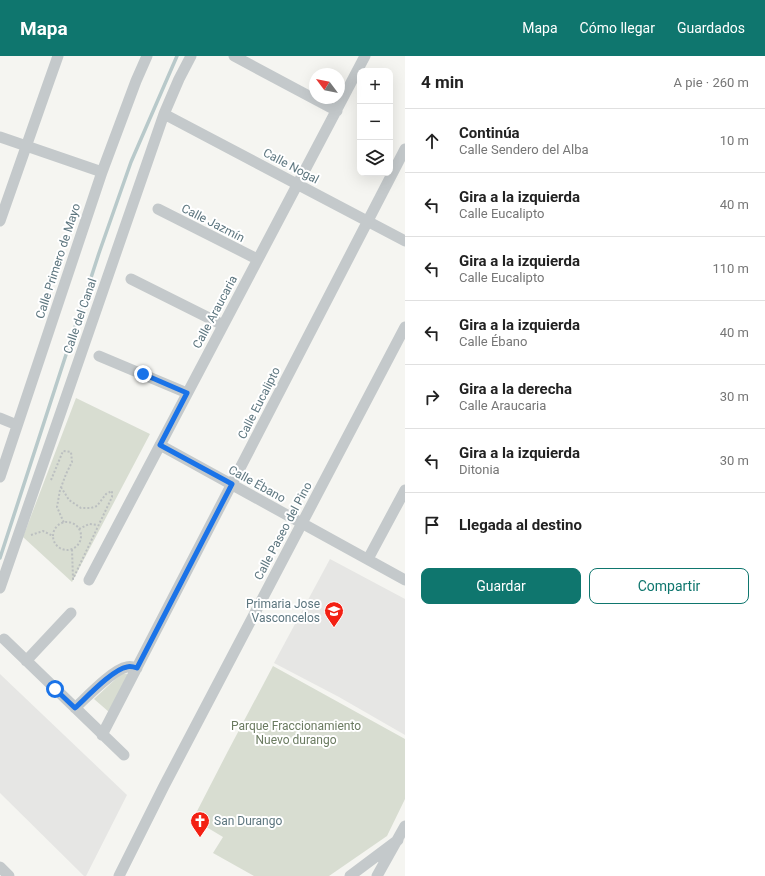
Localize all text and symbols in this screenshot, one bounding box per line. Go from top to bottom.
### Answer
text: Mapa [20,17,68,40]
text: Mapa [522,20,558,36]
text: Cómo llegar [580,20,655,36]
text: Guardados [677,20,745,36]
north arrow [309,68,345,104]
map controls [357,68,393,176]
button: + [357,68,393,104]
text: 4 min [421,72,464,92]
text: A pie · 260 m [674,75,749,90]
button: − [357,104,393,140]
text: Continúa [459,124,520,142]
icon: ahead [421,130,443,152]
text: 10 m [720,133,749,148]
button: layers [357,140,393,176]
text: Calle Sendero del Alba [459,142,589,157]
street label: Calle Nogal [261,145,321,187]
text: Gira a la izquierda [459,188,580,206]
icon: left [421,194,443,216]
text: 40 m [720,197,749,212]
street label: Calle Jazmín [179,201,247,245]
street label: Calle Primero de Mayo [33,202,83,320]
text: Calle Eucalipto [459,206,544,221]
text: Gira a la izquierda [459,252,580,270]
icon: left [421,258,443,280]
text: 110 m [712,261,749,276]
text: Calle Eucalipto [459,270,544,285]
street label: Calle Araucaria [190,273,240,351]
street label: Calle del Canal [61,276,99,356]
text: Gira a la izquierda [459,316,580,334]
icon: left [421,322,443,344]
text: 40 m [720,325,749,340]
text: Calle Ébano [459,334,527,349]
route end [134,365,152,383]
street label: Calle Eucalipto [235,365,283,441]
text: Gira a la derecha [459,380,572,398]
icon: right [421,386,443,408]
text: 30 m [720,389,749,404]
text: Calle Araucaria [459,398,546,413]
text: Gira a la izquierda [459,444,580,462]
icon: left [421,450,443,472]
text: 30 m [720,453,749,468]
street label: Calle Ébano [226,462,289,505]
text: Ditonia [459,462,500,477]
street label: Calle Paseo del Pino [251,480,315,582]
icon: arrive [421,514,443,536]
text: Llegada al destino [459,516,582,534]
button: Guardar [421,568,581,604]
button: Compartir [589,568,749,604]
place label: Primaria Jose Vasconcelos [246,597,320,625]
school or university icon: Primaria Jose Vasconcelos [323,600,345,628]
route start [46,680,64,698]
park label: Parque Fraccionamiento Nuevo durango [231,719,361,747]
church icon: San Durango [189,810,211,838]
place label: San Durango [214,814,282,828]

